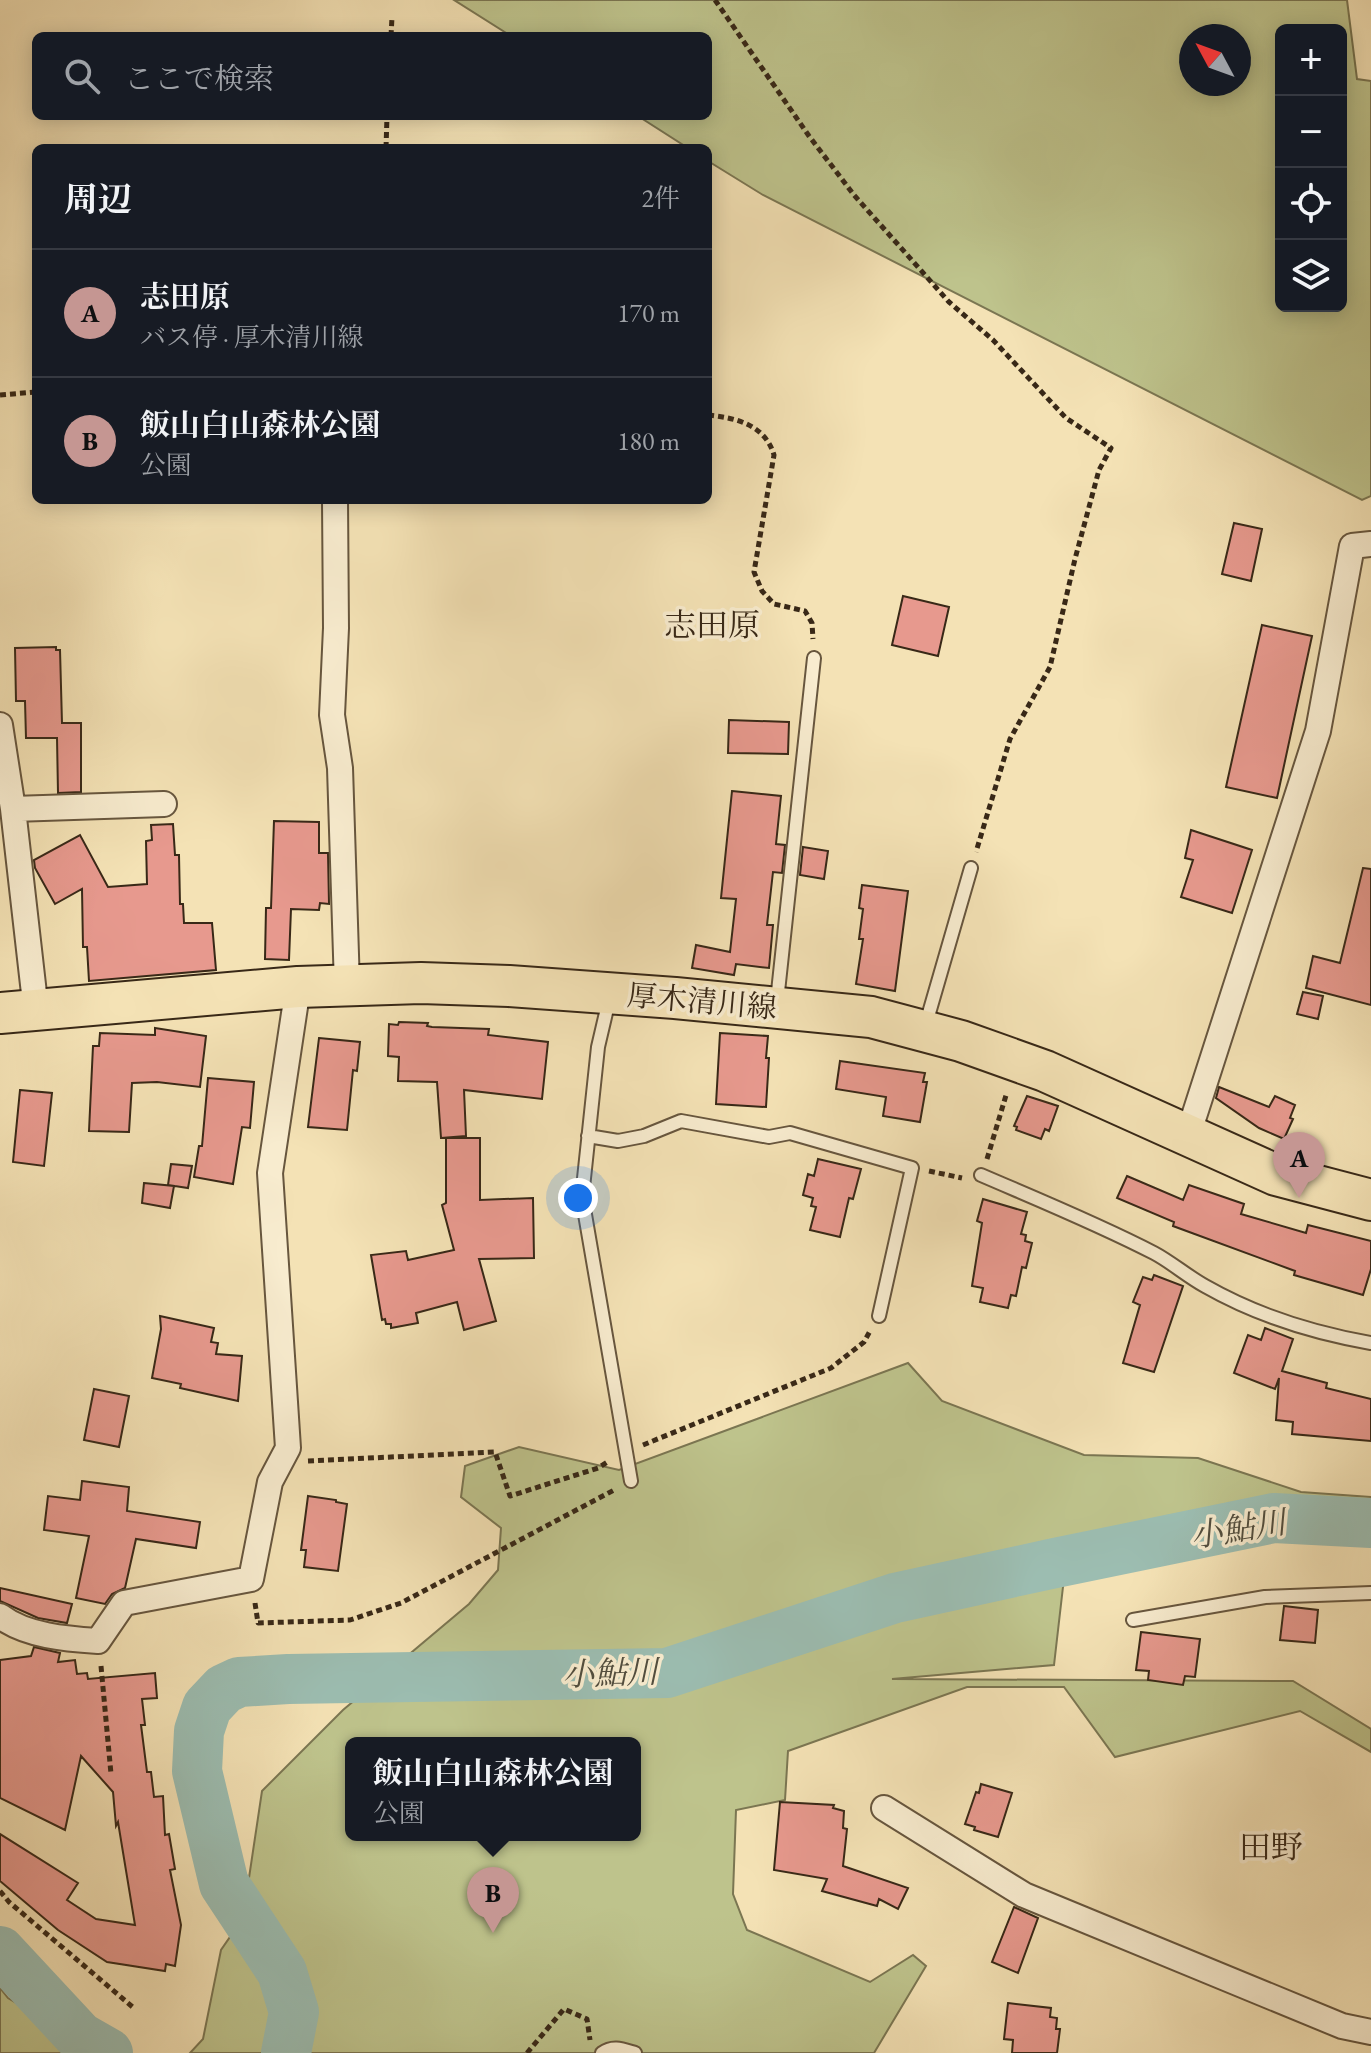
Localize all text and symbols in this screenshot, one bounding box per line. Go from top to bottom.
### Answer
north arrow [1179,24,1251,96]
map controls [1275,24,1347,312]
button: + [1275,24,1347,96]
search box [32,32,712,120]
icon: search [60,54,104,98]
text: ここで検索 [124,59,274,98]
button: − [1275,96,1347,168]
button: locate [1275,168,1347,240]
text: 周辺 [64,177,132,221]
text: 2件 [642,181,680,215]
button: layers [1275,240,1347,312]
text: 志田原 [140,277,230,316]
text: A [81,296,99,330]
text: 170 m [617,296,680,330]
text: バス停 · 厚木清川線 [140,320,364,354]
text: 飯山白山森林公園 [140,405,380,444]
text: B [82,424,98,458]
text: 180 m [617,424,680,458]
text: 公園 [140,448,192,482]
district label: 志田原 [664,604,760,646]
street label: 厚木清川線 [626,975,778,1027]
pin: A [1273,1132,1325,1198]
your location [558,1178,598,1218]
water label: 小鮎川 [1187,1500,1292,1557]
water label: 小鮎川 [561,1650,662,1696]
popup [345,1737,641,1841]
text: 飯山白山森林公園 [373,1753,613,1792]
text: 公園 [373,1796,425,1830]
district label: 田野 [1239,1826,1303,1868]
pin: B [467,1867,519,1933]

